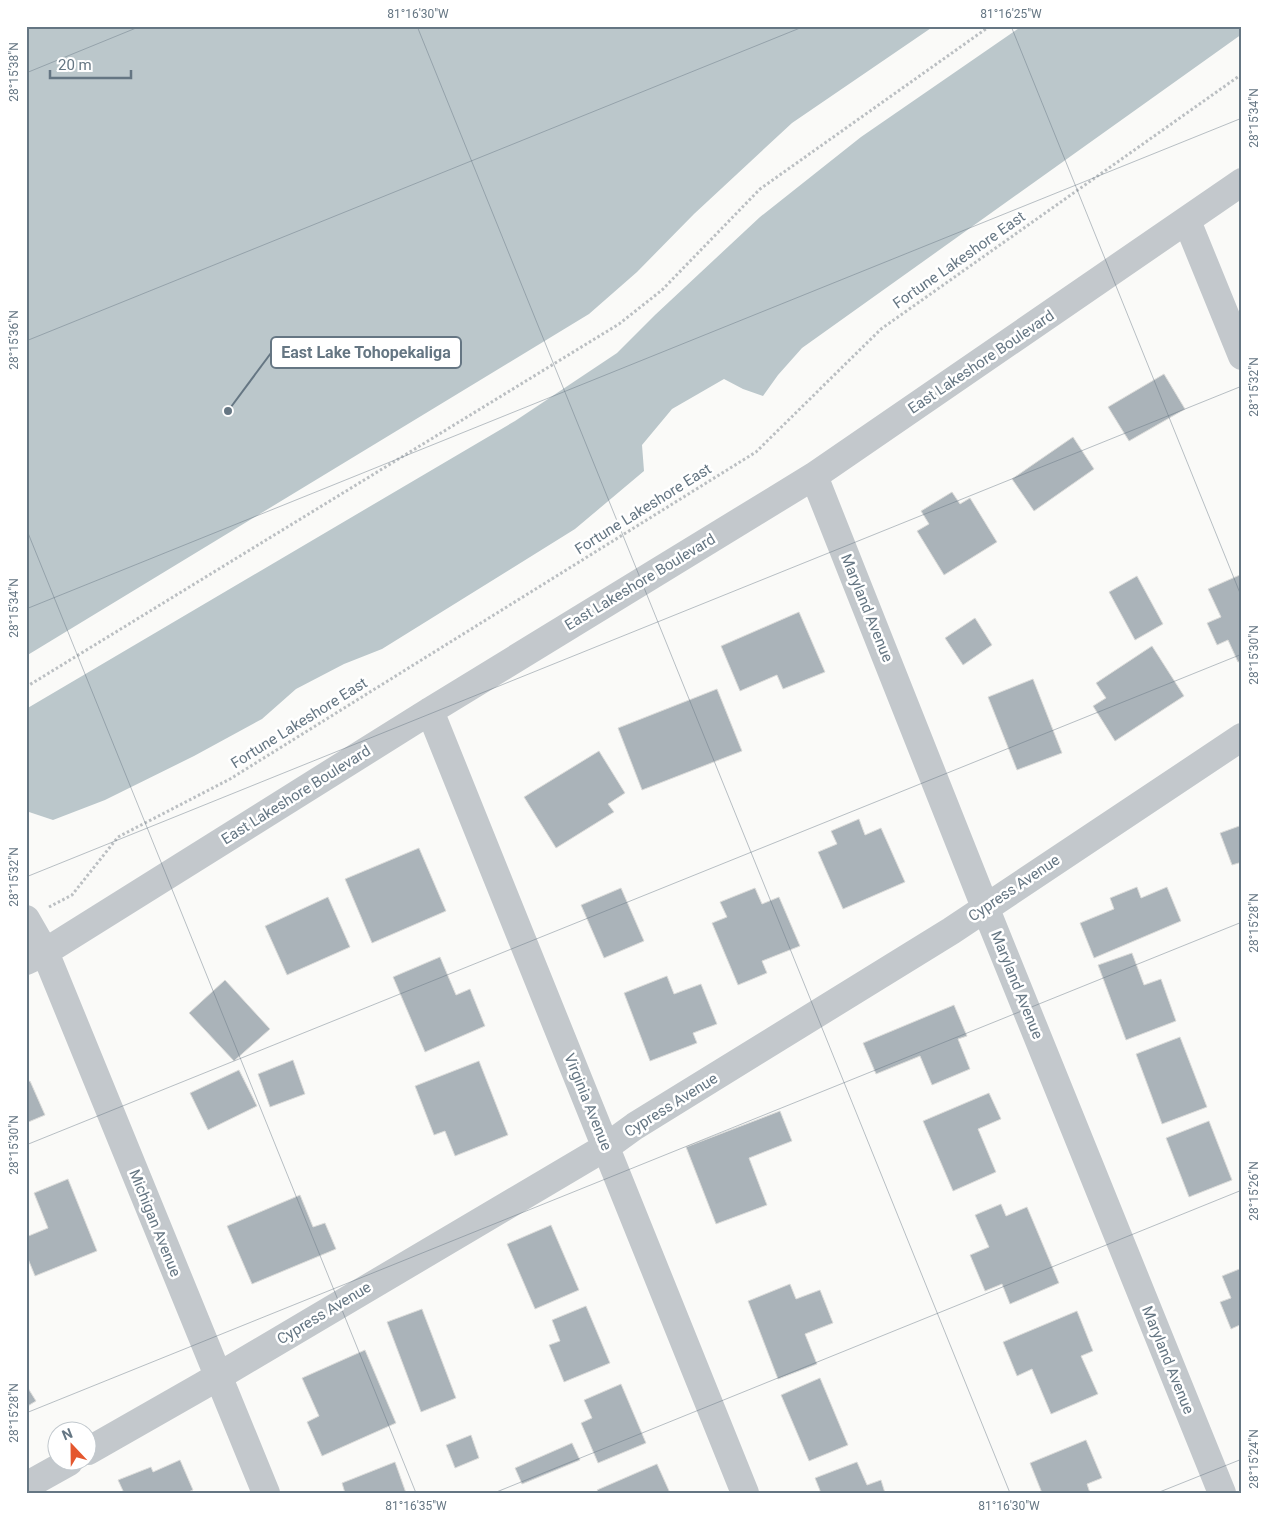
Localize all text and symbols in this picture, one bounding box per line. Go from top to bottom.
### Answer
text: 81°16'30"W [387,7,449,21]
text: 81°16'25"W [980,7,1042,21]
text: 28°15'38"N [7,42,21,102]
scale bar [50,48,131,80]
text: 20 m [58,56,92,74]
text: 28°15'34"N [1247,88,1261,148]
street label: Fortune Lakeshore East [889,207,1029,313]
street label: East Lakeshore Boulevard [905,306,1057,418]
text: 28°15'36"N [7,310,21,370]
callout: East Lake Tohopekaliga [271,337,461,368]
text: East Lake Tohopekaliga [281,343,451,362]
text: 28°15'32"N [1247,357,1261,417]
street label: Fortune Lakeshore East [571,460,715,558]
street label: East Lakeshore Boulevard [562,530,718,634]
street label: Maryland Avenue [837,551,897,665]
text: 28°15'34"N [7,578,21,638]
text: 28°15'30"N [1247,625,1261,685]
street label: Fortune Lakeshore East [227,674,371,772]
street label: East Lakeshore Boulevard [218,742,374,848]
text: 28°15'32"N [7,847,21,907]
street label: Cypress Avenue [965,851,1063,925]
text: 28°15'28"N [1247,893,1261,953]
street label: Maryland Avenue [987,928,1047,1042]
street label: Virginia Avenue [560,1051,616,1153]
street label: Cypress Avenue [621,1069,721,1141]
text: 28°15'30"N [7,1115,21,1175]
text: 28°15'26"N [1247,1161,1261,1221]
street label: Michigan Avenue [125,1167,185,1279]
street label: Cypress Avenue [274,1278,374,1348]
street label: Maryland Avenue [1138,1303,1198,1417]
text: 28°15'28"N [7,1383,21,1443]
north arrow [48,1422,98,1472]
text: N [60,1425,75,1443]
text: 28°15'24"N [1247,1429,1261,1489]
text: 81°16'35"W [385,1499,447,1513]
text: 81°16'30"W [978,1499,1040,1513]

